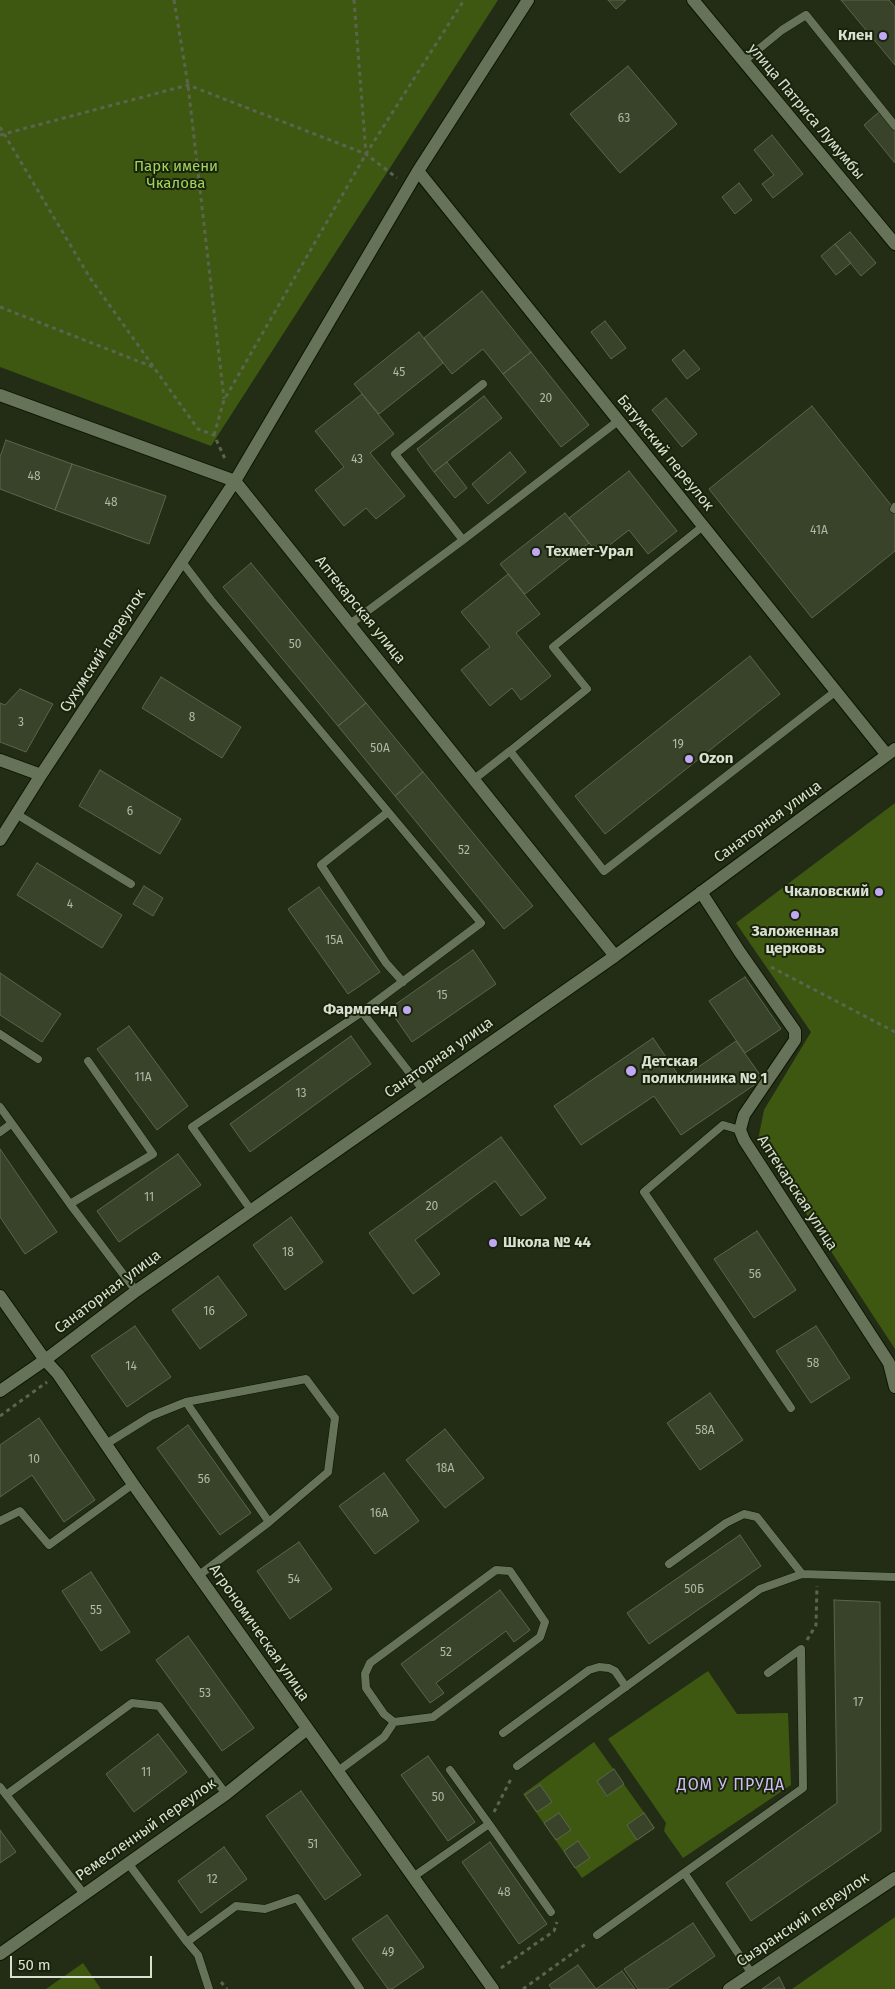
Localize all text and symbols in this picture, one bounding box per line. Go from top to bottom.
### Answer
place label: Клен [838,27,873,45]
marker: Клен [877,30,889,42]
street label: улица Патриса Лумумбы [744,40,868,184]
house number: 63 [618,112,630,126]
park label: Парк имени Чкалова [134,158,218,193]
house number: 45 [393,366,405,380]
street label: Батумский переулок [613,391,717,515]
house number: 20 [540,392,552,406]
house number: 43 [351,453,363,467]
house number: 48 [28,470,40,484]
house number: 48 [105,496,117,510]
house number: 41А [810,524,828,538]
place label: Техмет-Урал [546,543,634,561]
marker: Техмет-Урал [530,546,542,558]
street label: Аптекарская улица [311,552,409,668]
street label: Сухумский переулок [56,586,150,716]
house number: 50 [289,638,301,652]
house number: 8 [189,711,195,725]
house number: 3 [18,716,24,730]
house number: 19 [672,738,684,752]
house number: 50А [370,742,390,756]
place label: Ozon [699,750,733,768]
marker: Ozon [683,753,695,765]
street label: Санаторная улица [711,777,825,867]
house number: 6 [127,805,133,819]
house number: 52 [458,844,470,858]
place label: Чкаловский [785,883,869,901]
marker: Чкаловский [873,886,885,898]
house number: 4 [67,898,73,912]
marker: Заложенная церковь [789,909,801,921]
place label: Заложенная церковь [751,923,839,958]
house number: 15А [325,934,343,948]
house number: 15 [436,989,448,1003]
place label: Фармленд [323,1001,397,1019]
marker: Фармленд [401,1004,413,1016]
street label: Санаторная улица [381,1014,497,1102]
place label: Детская поликлиника № 1 [642,1053,767,1088]
marker: Детская поликлиника № 1 [624,1064,638,1078]
house number: 11А [134,1071,152,1085]
house number: 13 [295,1087,307,1101]
street label: Аптекарская улица [753,1132,841,1254]
house number: 11 [144,1191,154,1205]
house number: 20 [426,1200,438,1214]
place label: Школа № 44 [503,1234,591,1252]
marker: Школа № 44 [487,1237,499,1249]
street label: Санаторная улица [51,1246,165,1338]
house number: 18 [282,1246,294,1260]
house number: 56 [749,1268,761,1282]
house number: 16 [203,1305,215,1319]
house number: 58 [807,1357,819,1371]
house number: 14 [125,1360,137,1374]
house number: 58А [695,1424,715,1438]
house number: 10 [28,1453,40,1467]
house number: 18А [436,1462,454,1476]
house number: 56 [198,1473,210,1487]
house number: 16А [370,1507,388,1521]
street label: Агрономическая улица [205,1561,313,1705]
house number: 54 [288,1573,300,1587]
house number: 50Б [684,1583,704,1597]
house number: 55 [90,1604,102,1618]
house number: 52 [440,1646,452,1660]
house number: 53 [199,1687,211,1701]
house number: 17 [853,1696,863,1710]
house number: 11 [141,1766,151,1780]
street label: Ремесленный переулок [72,1775,220,1885]
district label: ДОМ У ПРУДА [675,1776,787,1796]
house number: 50 [432,1791,444,1805]
house number: 51 [308,1838,318,1852]
street label: Сызранский переулок [733,1869,873,1971]
house number: 12 [206,1873,218,1887]
house number: 48 [498,1886,510,1900]
scale bar [12,1946,155,1978]
house number: 49 [382,1946,394,1960]
text: 50 m [18,1956,51,1974]

